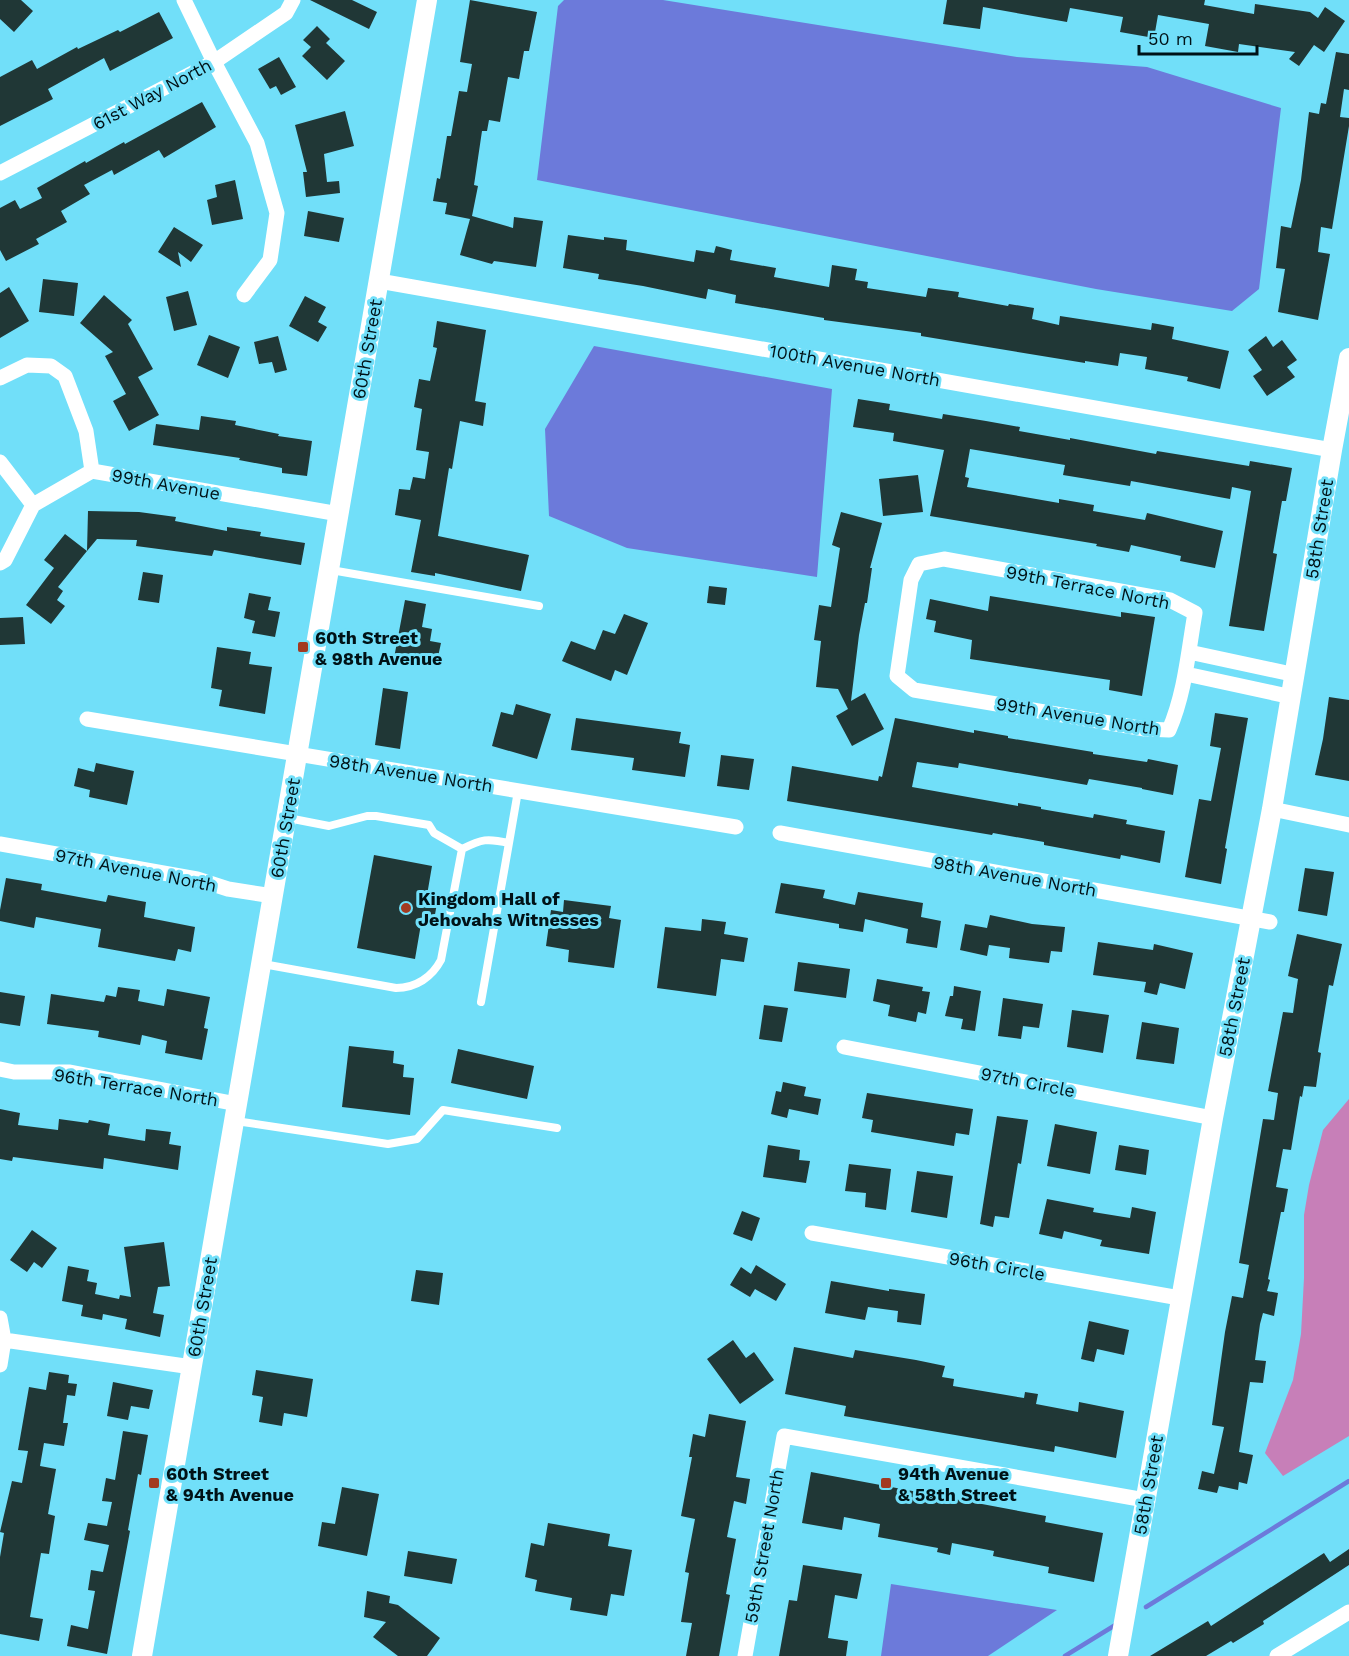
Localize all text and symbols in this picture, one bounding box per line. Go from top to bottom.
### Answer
scale bar [1139,18,1258,56]
text: 50 m [1148,28,1193,49]
street label: 61st Way North [89,54,215,134]
street label: 60th Street [348,297,386,401]
street label: 100th Avenue North [768,340,942,390]
street label: 99th Avenue [110,464,222,504]
street label: 58th Street [1301,477,1337,580]
street label: 99th Terrace North [1004,561,1172,613]
place label: 60th Street & 98th Avenue [315,627,443,669]
marker: 60th Street & 98th Avenue [296,640,310,654]
street label: 99th Avenue North [995,693,1161,739]
street label: 98th Avenue North [328,750,494,796]
street label: 60th Street [266,776,304,880]
street label: 97th Avenue North [53,844,219,896]
street label: 98th Avenue North [932,851,1098,901]
place label: Kingdom Hall of Jehovahs Witnesses [418,888,599,930]
marker: Kingdom Hall of Jehovahs Witnesses [399,901,413,915]
street label: 58th Street [1214,955,1254,1058]
street label: 97th Circle [979,1063,1077,1101]
street label: 96th Terrace North [52,1064,220,1110]
street label: 96th Circle [947,1247,1047,1285]
street label: 60th Street [183,1255,221,1359]
street label: 58th Street [1129,1433,1167,1536]
place label: 60th Street & 94th Avenue [166,1463,294,1505]
place label: 94th Avenue & 58th Street [898,1463,1017,1505]
street label: 59th Street North [740,1467,788,1625]
marker: 60th Street & 94th Avenue [147,1476,161,1490]
marker: 94th Avenue & 58th Street [879,1476,893,1490]

